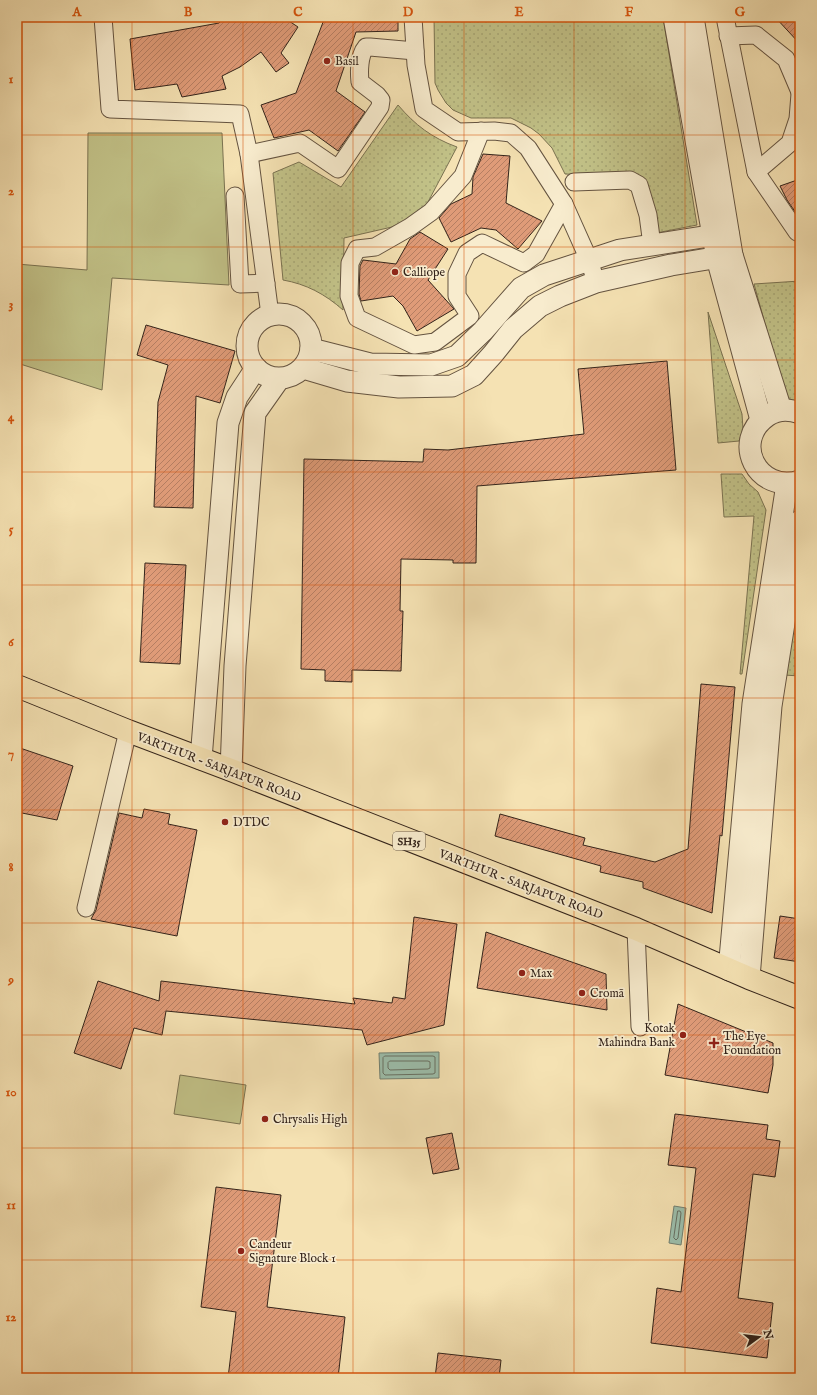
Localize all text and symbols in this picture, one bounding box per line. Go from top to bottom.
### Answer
text: A [72,4,83,21]
text: B [184,4,193,21]
text: C [293,4,303,21]
text: D [403,4,414,21]
text: E [514,4,524,21]
text: F [625,4,634,21]
text: G [735,4,746,21]
place label: Basil [335,54,360,69]
marker: Basil [322,56,332,66]
text: 1 [9,71,14,88]
text: 2 [8,183,14,200]
place label: Calliope [403,265,445,281]
marker: Calliope [390,267,400,277]
text: 3 [9,296,14,313]
text: 4 [8,409,15,426]
text: 5 [9,521,14,538]
text: 6 [8,634,14,651]
street label: VARTHUR - SARJAPUR ROAD [133,729,303,807]
text: 7 [8,746,14,763]
place label: DTDC [233,815,270,830]
marker: DTDC [220,817,230,827]
road number: SH35 [393,832,425,850]
street label: VARTHUR - SARJAPUR ROAD [435,846,605,924]
text: 8 [8,859,14,876]
place label: Max [530,966,552,981]
marker: Max [517,968,527,978]
text: 9 [7,972,14,989]
place label: Cromā [590,986,625,1001]
marker: Cromā [577,988,587,998]
place label: Kotak Mahindra Bank [598,1021,676,1050]
place label: The Eye Foundation [723,1029,782,1058]
marker: Kotak Mahindra Bank [678,1030,688,1040]
marker: The Eye Foundation [708,1037,720,1049]
text: 10 [5,1084,17,1101]
place label: Chrysalis High [273,1112,348,1127]
marker: Chrysalis High [260,1114,270,1124]
text: 11 [6,1197,16,1214]
place label: Candeur Signature Block 1 [249,1237,336,1266]
marker: Candeur Signature Block 1 [236,1246,246,1256]
text: 12 [6,1309,16,1326]
north arrow [739,1317,779,1357]
text: N [759,1327,776,1342]

